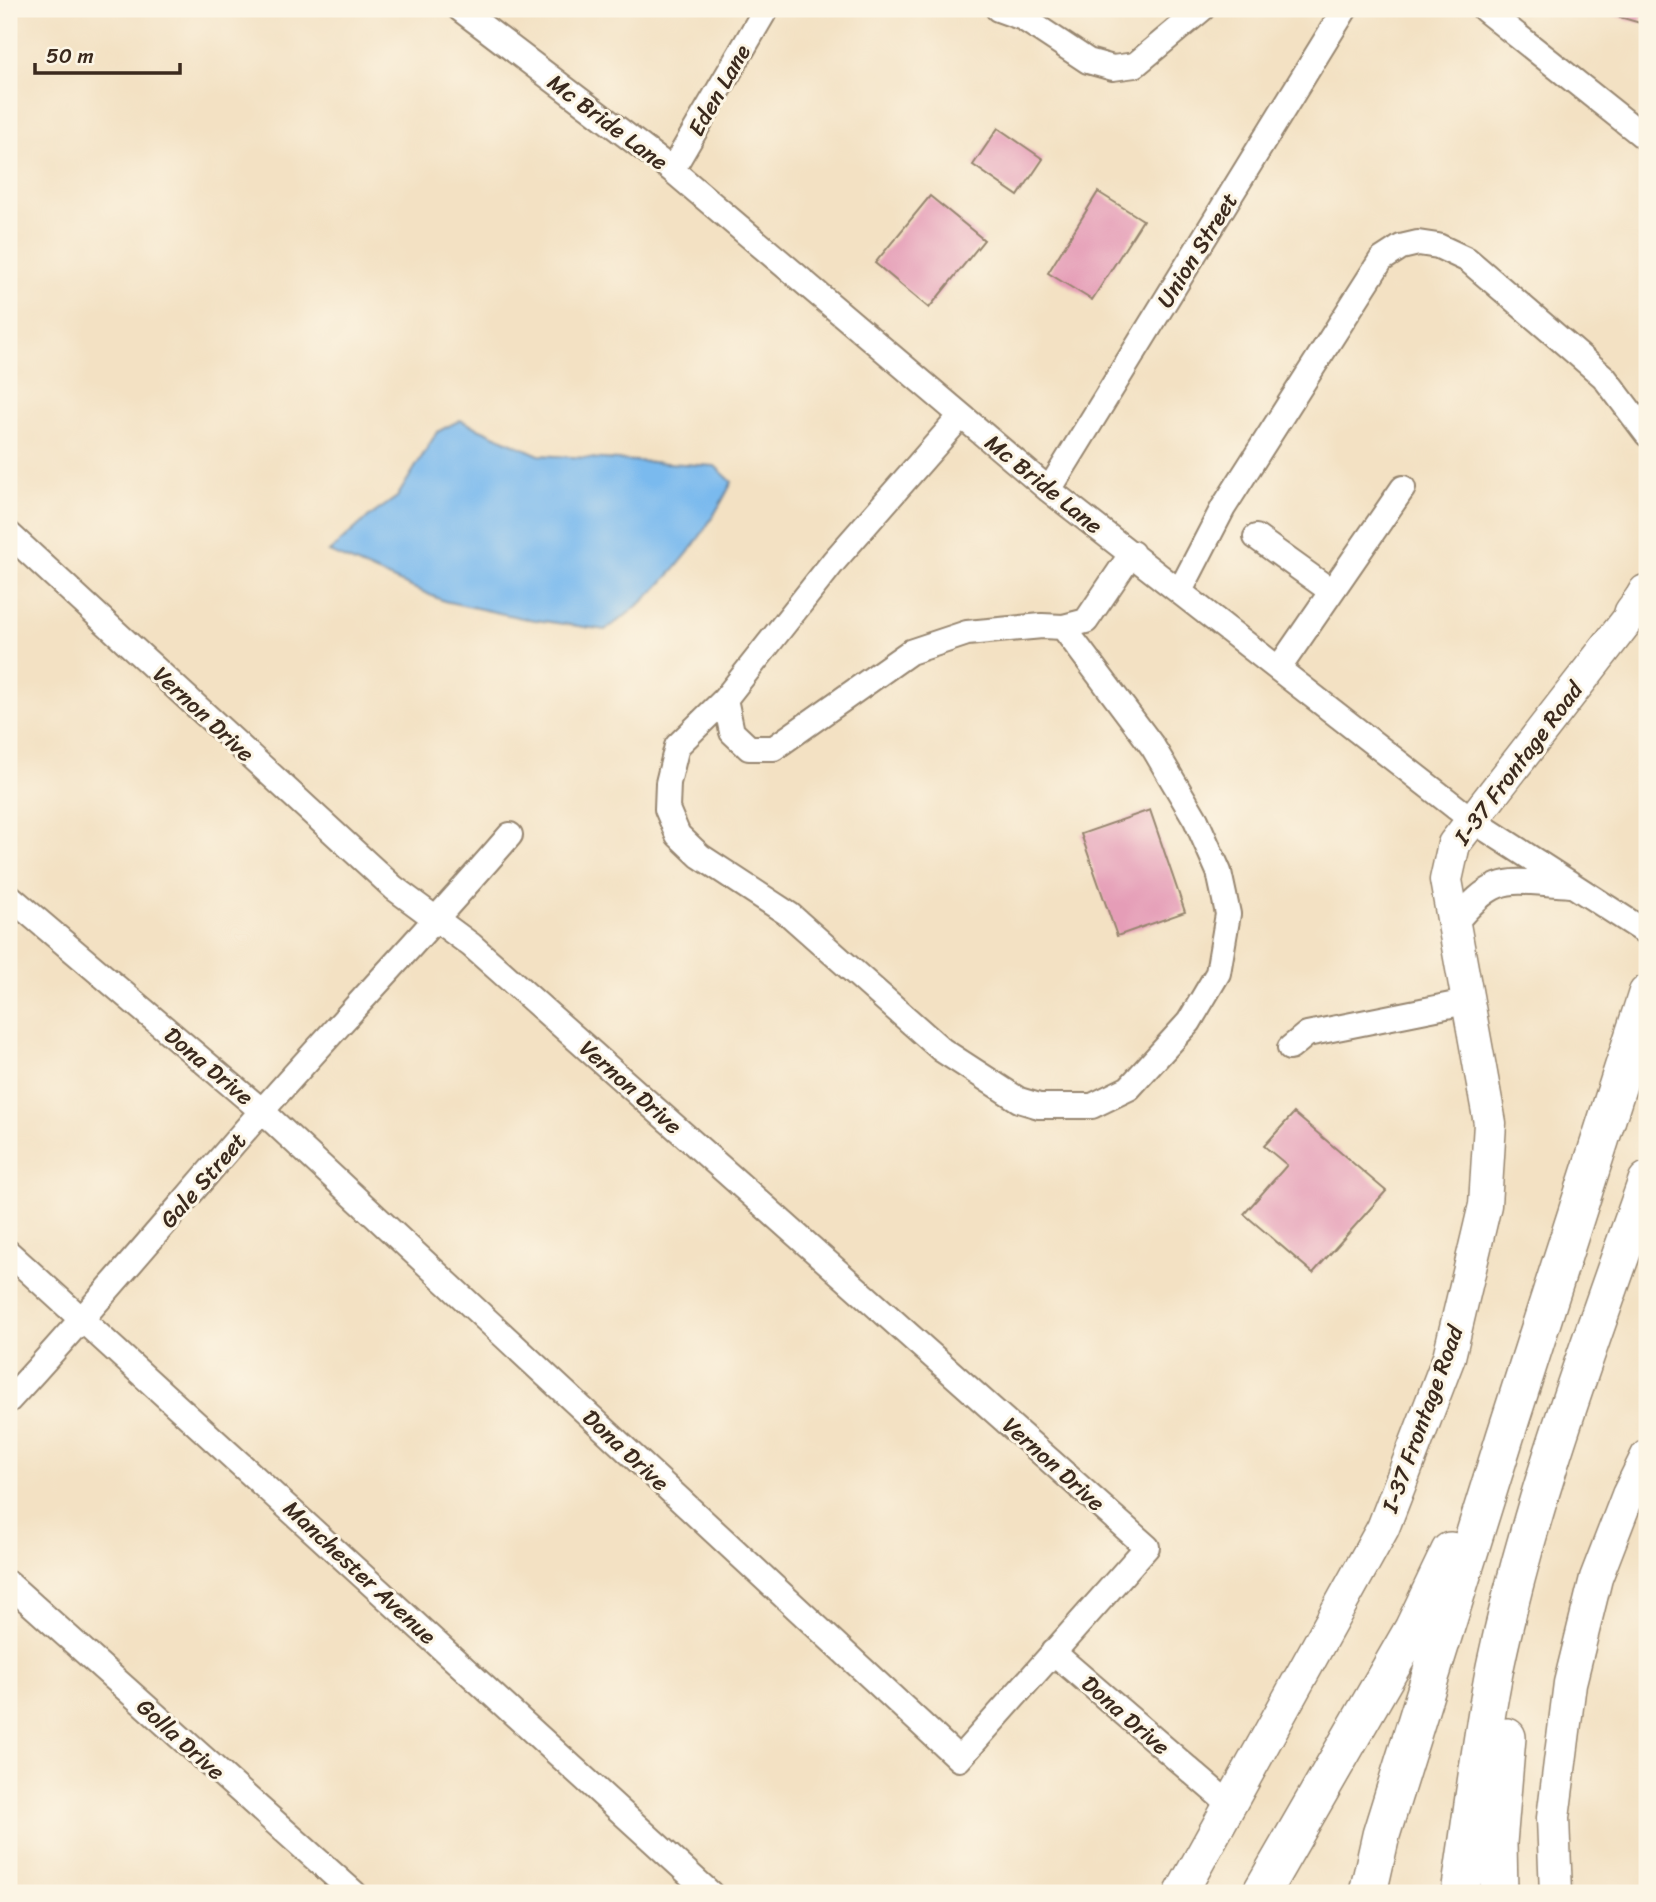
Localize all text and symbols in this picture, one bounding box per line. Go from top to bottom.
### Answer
scale bar [35,32,180,76]
street label: Eden Lane [676,36,762,144]
text: 50 m [46,37,94,75]
street label: Mc Bride Lane [538,63,677,182]
street label: Union Street [1146,184,1249,316]
street label: Mc Bride Lane [975,423,1112,545]
street label: Vernon Drive [143,656,264,773]
street label: I-37 Frontage Road [1442,671,1595,855]
street label: Dona Drive [154,1016,263,1117]
street label: Vernon Drive [570,1029,692,1145]
street label: Gale Street [149,1123,257,1238]
street label: I-37 Frontage Road [1369,1318,1476,1519]
street label: Dona Drive [572,1399,679,1502]
street label: Vernon Drive [993,1406,1115,1522]
street label: Manchester Avenue [273,1490,446,1655]
street label: Dona Drive [1072,1665,1180,1766]
street label: Golla Drive [127,1688,235,1791]

